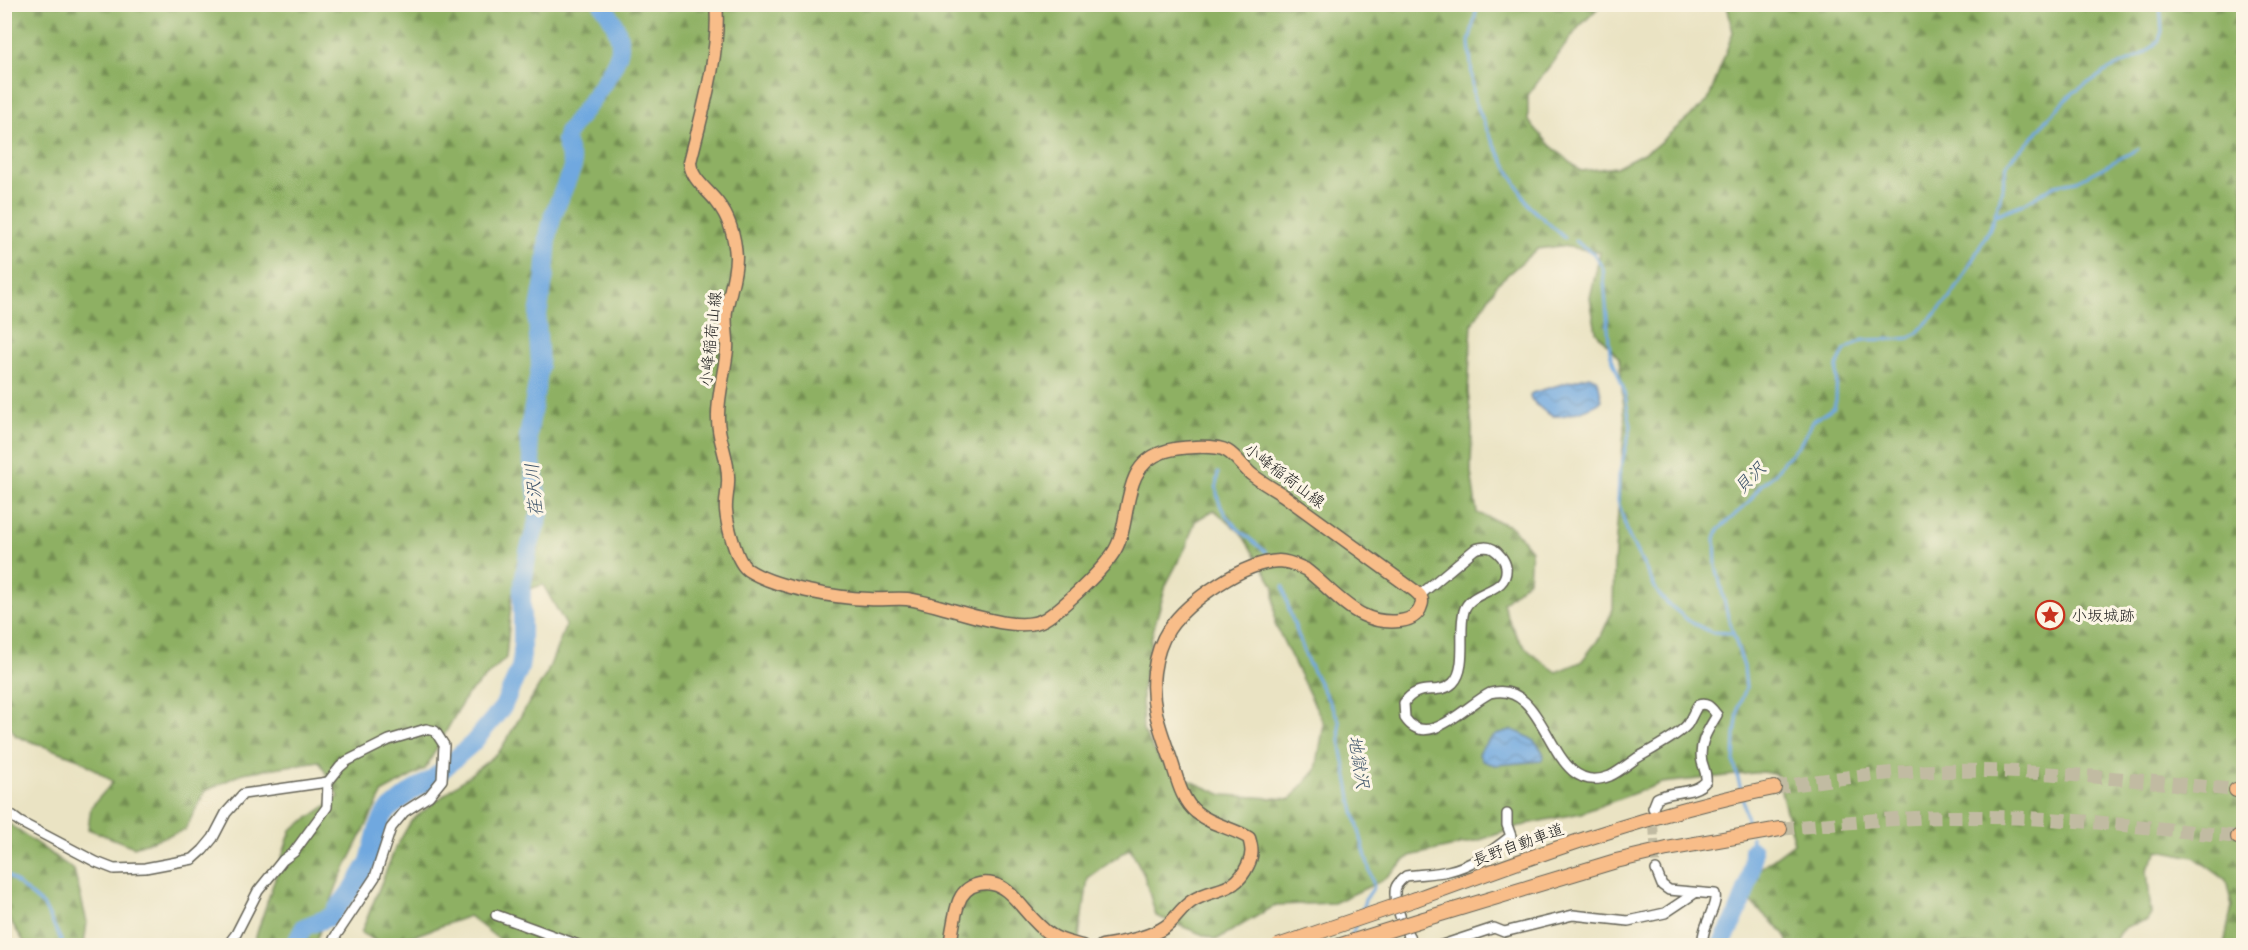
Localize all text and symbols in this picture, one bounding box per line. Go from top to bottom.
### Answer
street label: 小峰稲荷山線 [694,290,725,388]
street label: 小峰稲荷山線 [1241,437,1330,512]
water label: 貝沢 [1728,455,1771,499]
water label: 荏沢川 [519,462,547,518]
place icon: 小坂城跡 [2034,599,2066,631]
place label: 小坂城跡 [2071,604,2135,625]
water label: 地獄沢 [1344,733,1376,791]
street label: 長野自動車道 [1469,817,1567,870]

